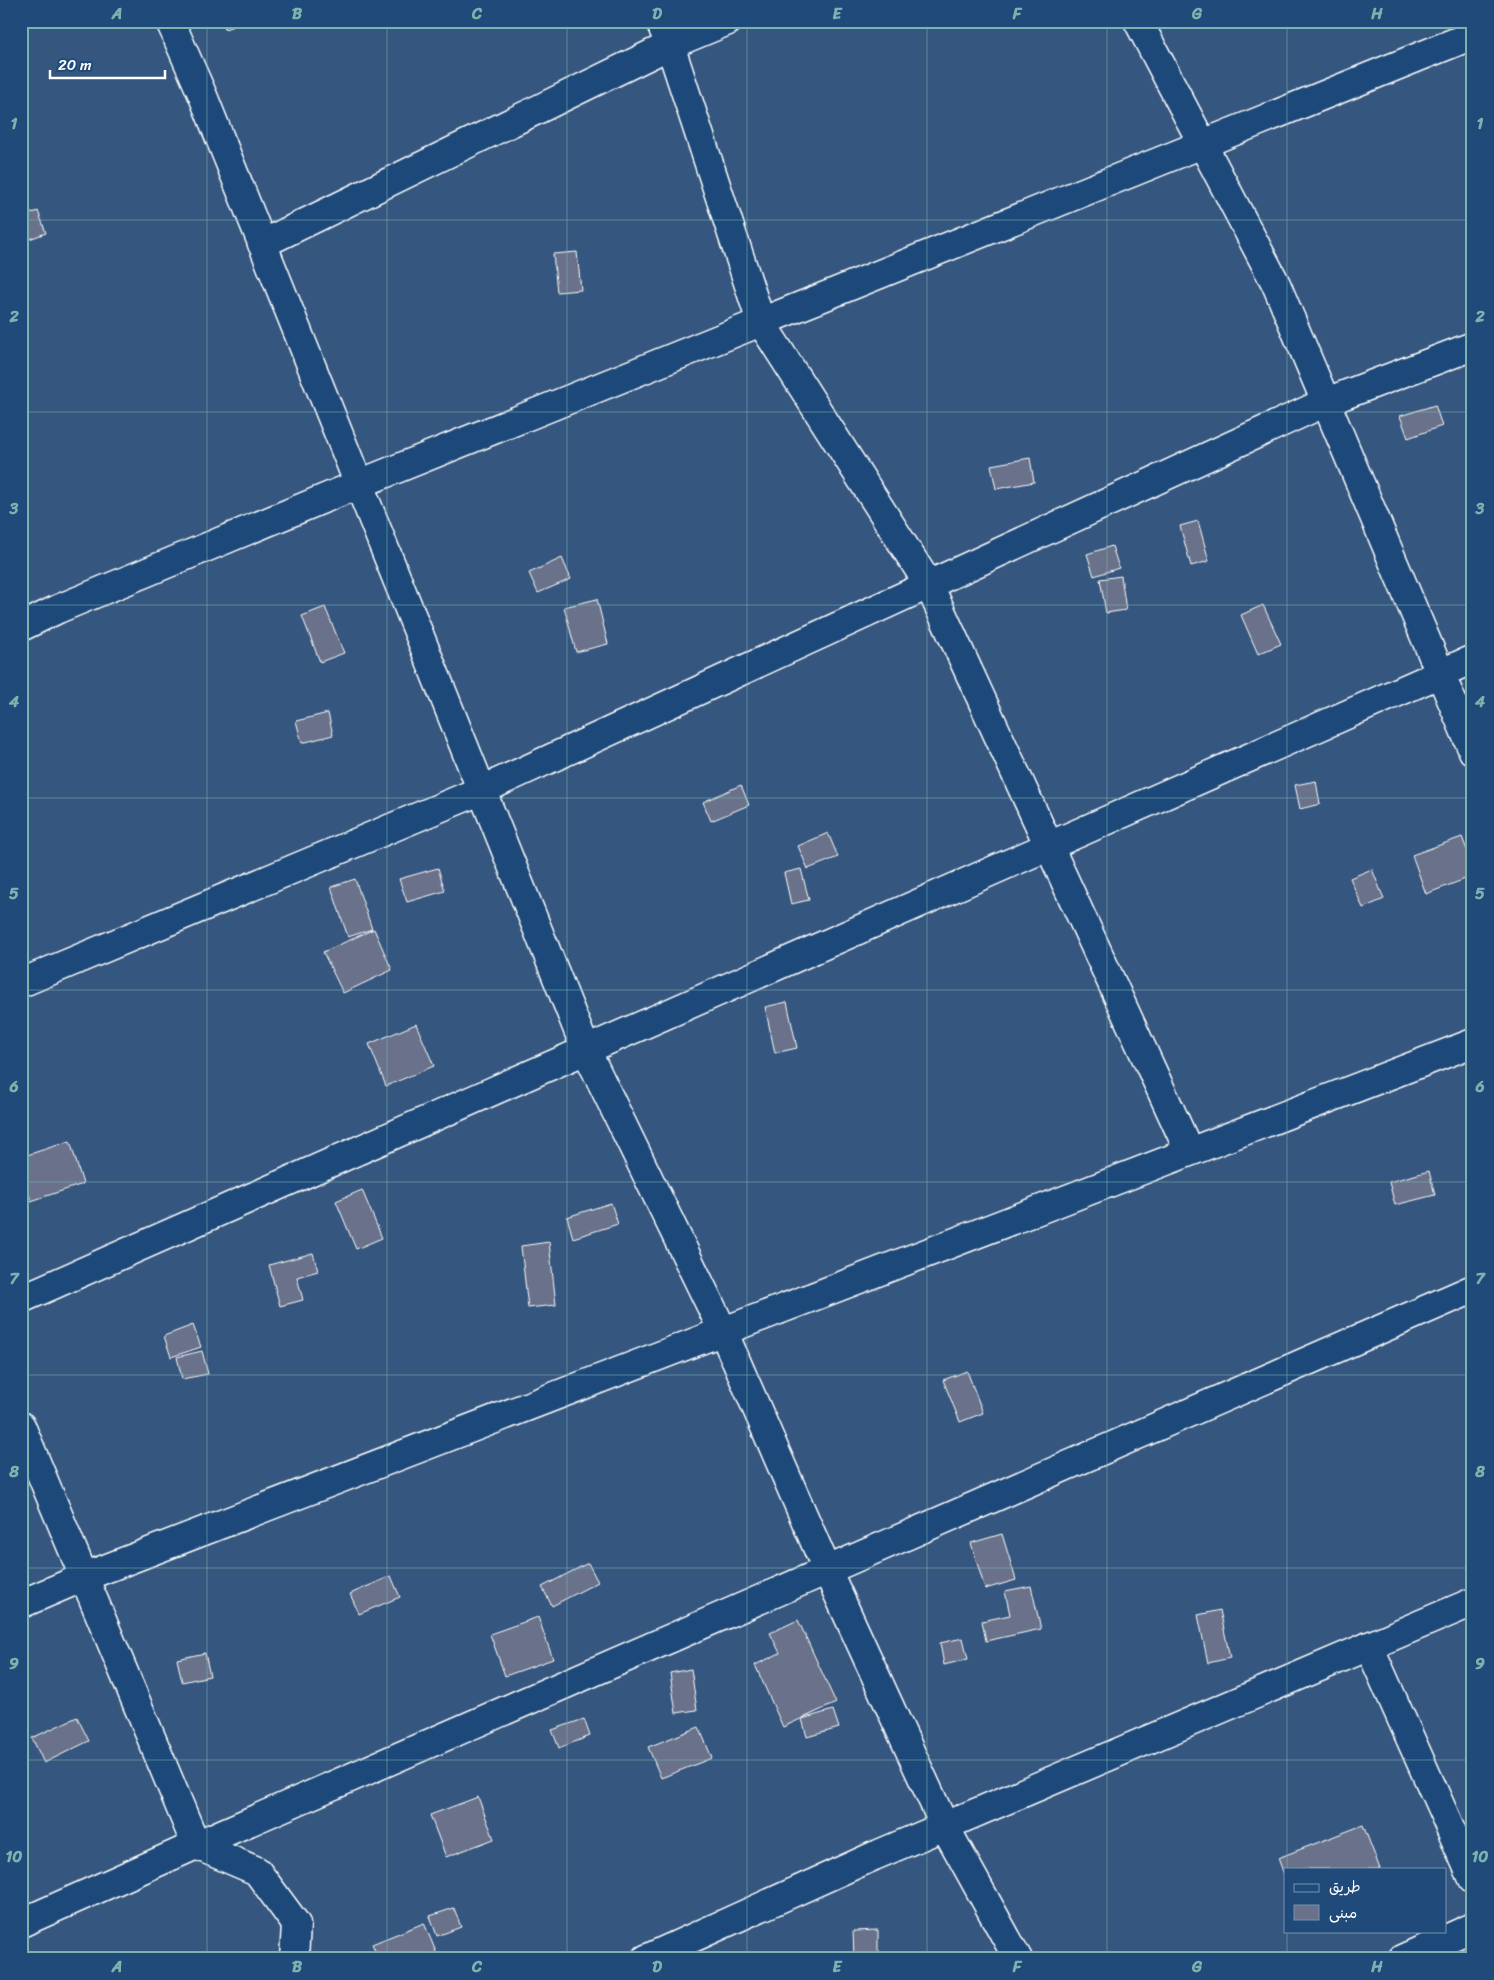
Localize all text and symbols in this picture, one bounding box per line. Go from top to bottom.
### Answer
text: A [111,0,122,28]
text: B [292,0,303,28]
text: C [471,0,483,28]
text: D [652,0,662,28]
text: E [833,0,843,28]
text: F [1012,0,1023,28]
text: G [1191,0,1203,28]
text: H [1370,0,1383,28]
scale bar [50,48,165,80]
text: 20 m [58,52,92,78]
text: 1 [11,109,18,138]
text: 1 [1477,109,1484,138]
text: 2 [8,302,19,331]
text: 2 [1474,302,1485,331]
text: 3 [9,494,19,523]
text: 3 [1475,494,1485,523]
text: 4 [8,687,19,716]
text: 4 [1474,687,1485,716]
text: 5 [9,879,19,908]
text: 5 [1475,879,1485,908]
text: 6 [8,1072,19,1101]
text: 6 [1474,1072,1485,1101]
text: 7 [9,1264,20,1293]
text: 7 [1475,1264,1486,1293]
text: 8 [8,1457,19,1486]
text: 8 [1474,1457,1485,1486]
text: 9 [9,1649,19,1678]
text: 9 [1475,1649,1485,1678]
text: 10 [6,1842,22,1871]
text: 10 [1472,1842,1488,1871]
legend [1284,1868,1446,1932]
text: طريق [1329,1874,1361,1900]
text: مبنى [1329,1900,1357,1926]
text: A [111,1952,122,1980]
text: B [292,1952,303,1980]
text: C [471,1952,483,1980]
text: D [652,1952,662,1980]
text: E [833,1952,843,1980]
text: F [1012,1952,1023,1980]
text: G [1191,1952,1203,1980]
text: H [1370,1952,1383,1980]

